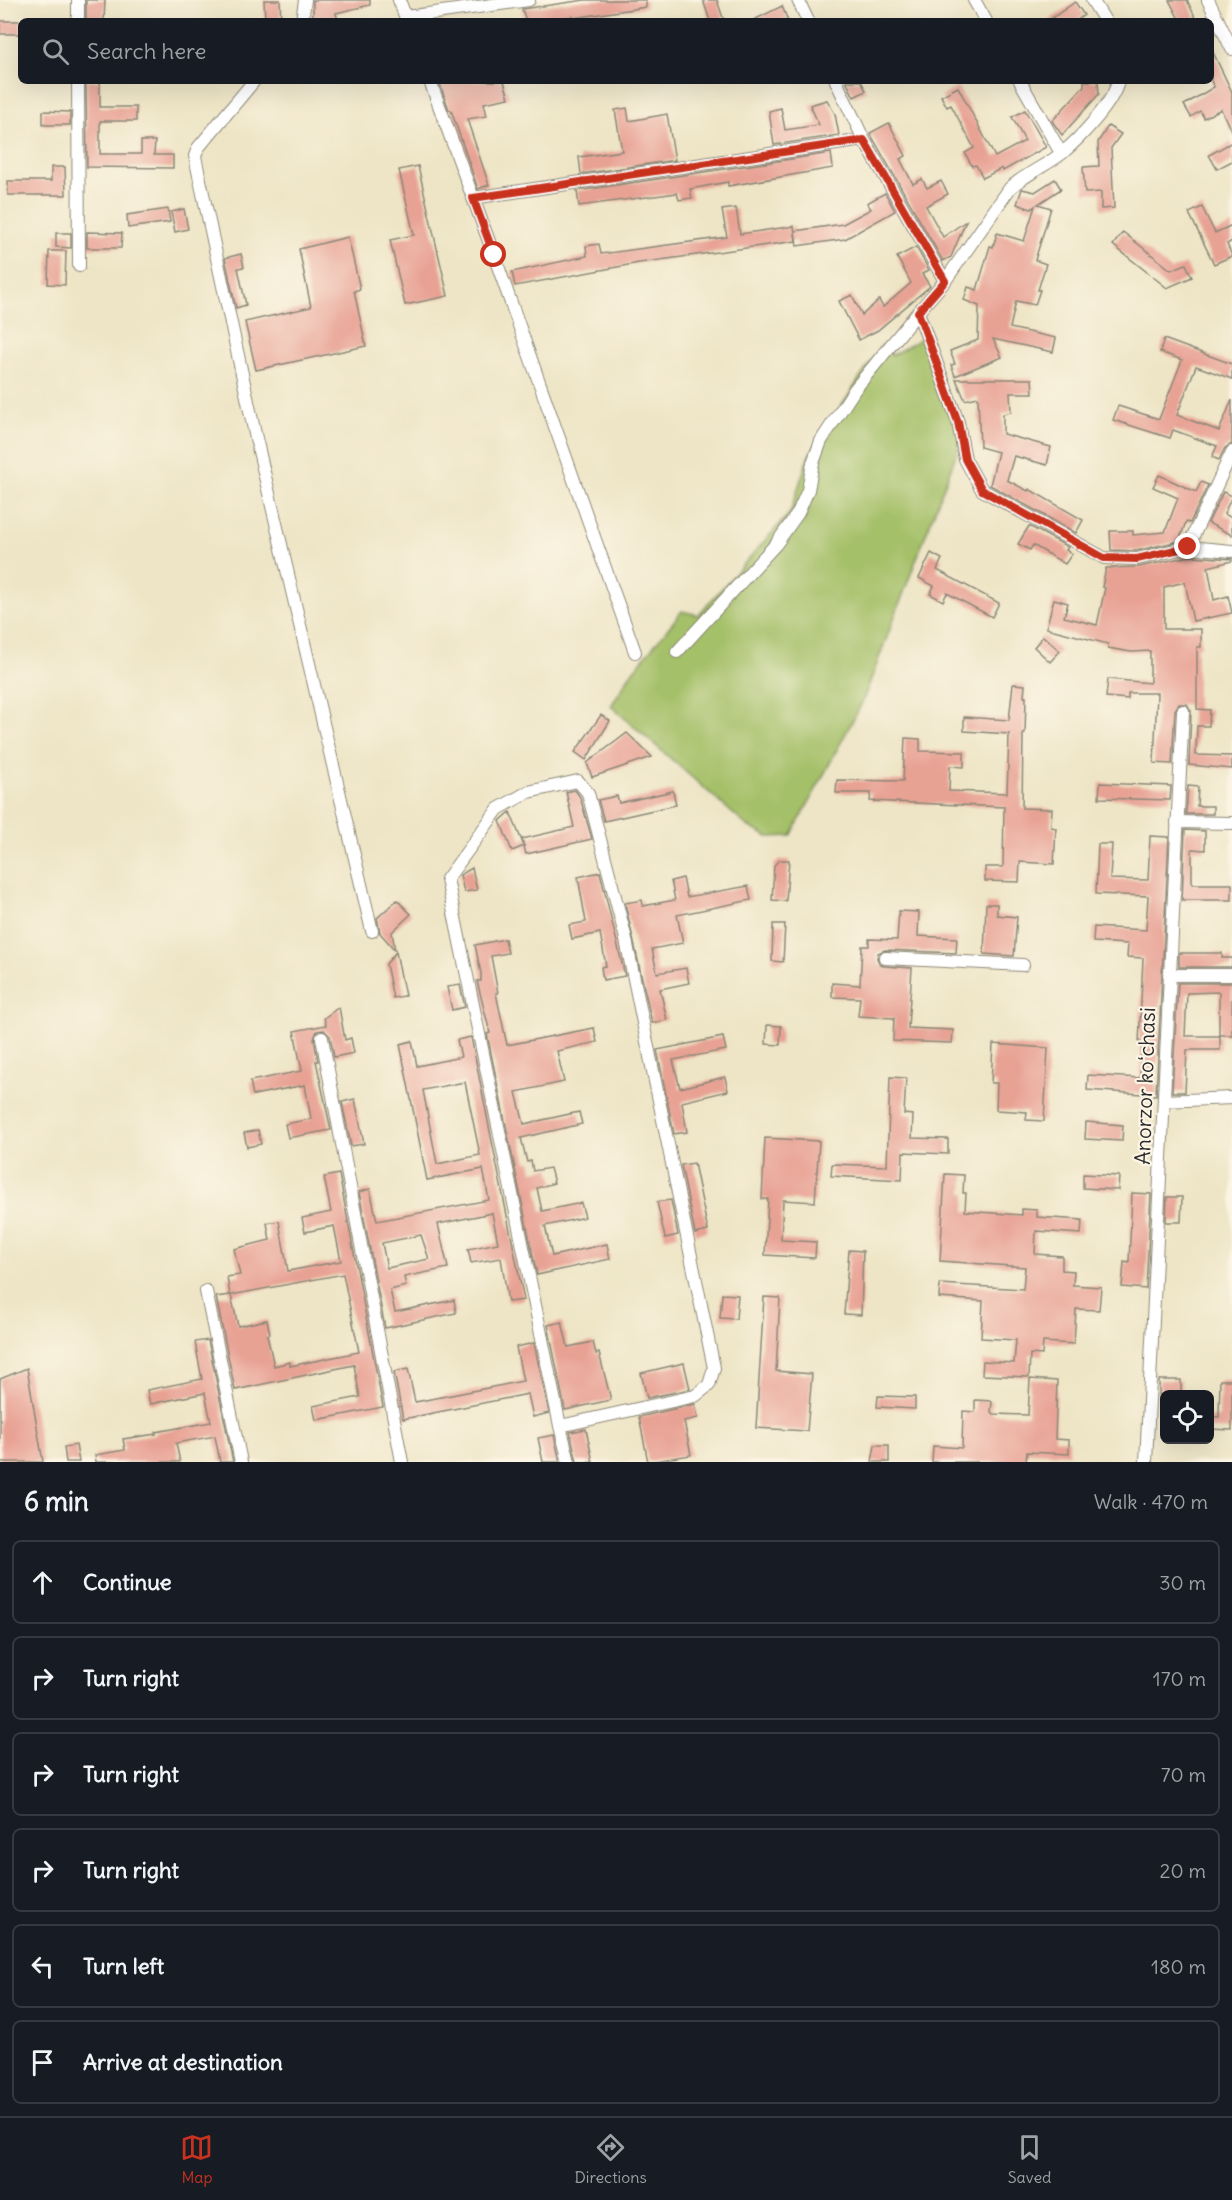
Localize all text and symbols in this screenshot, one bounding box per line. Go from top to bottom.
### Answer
search box [18,18,1214,84]
icon: search [39,35,72,68]
text: Search here [87,37,206,65]
route start [480,241,506,267]
route end [1174,533,1200,559]
street label: Anorzor koʻchasi [1129,1007,1161,1165]
map controls [1160,1390,1214,1444]
button: locate [1160,1390,1214,1444]
text: 6 min [24,1485,89,1518]
text: Walk · 470 m [1094,1489,1208,1514]
icon: ahead [26,1566,59,1599]
text: Continue [83,1568,172,1596]
text: 30 m [1159,1570,1206,1595]
icon: right [26,1662,59,1695]
text: Turn right [83,1664,179,1692]
text: 170 m [1153,1666,1206,1691]
icon: right [26,1758,59,1791]
text: Turn right [83,1760,179,1788]
text: 70 m [1161,1762,1206,1787]
icon: right [26,1854,59,1887]
text: Turn right [83,1856,179,1884]
text: 20 m [1160,1858,1206,1883]
icon: left [26,1950,59,1983]
text: Turn left [83,1952,164,1980]
text: 180 m [1151,1954,1206,1979]
icon: arrive [26,2046,59,2079]
text: Arrive at destination [83,2048,283,2076]
tab: Map [180,2131,213,2187]
tab: Directions [574,2131,647,2187]
tab: Saved [1008,2131,1052,2187]

